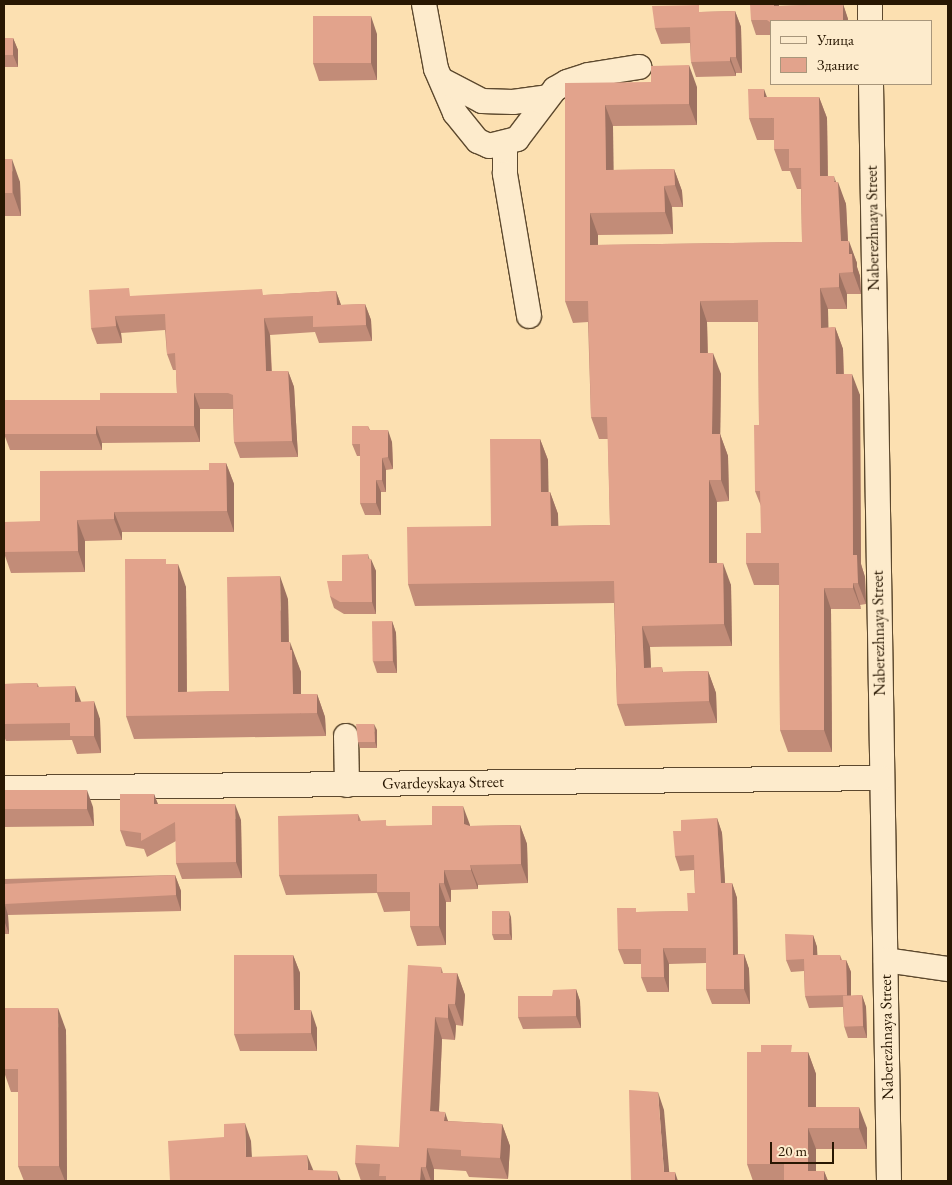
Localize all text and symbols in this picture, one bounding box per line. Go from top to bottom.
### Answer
legend [770,20,932,85]
text: Улица [817,30,854,49]
text: Здание [817,55,859,74]
street label: Naberezhnaya Street [862,165,884,291]
street label: Naberezhnaya Street [868,570,890,696]
street label: Gvardeyskaya Street [382,772,504,794]
street label: Naberezhnaya Street [876,974,898,1100]
scale bar [772,1132,836,1164]
text: 20 m [778,1141,807,1160]

